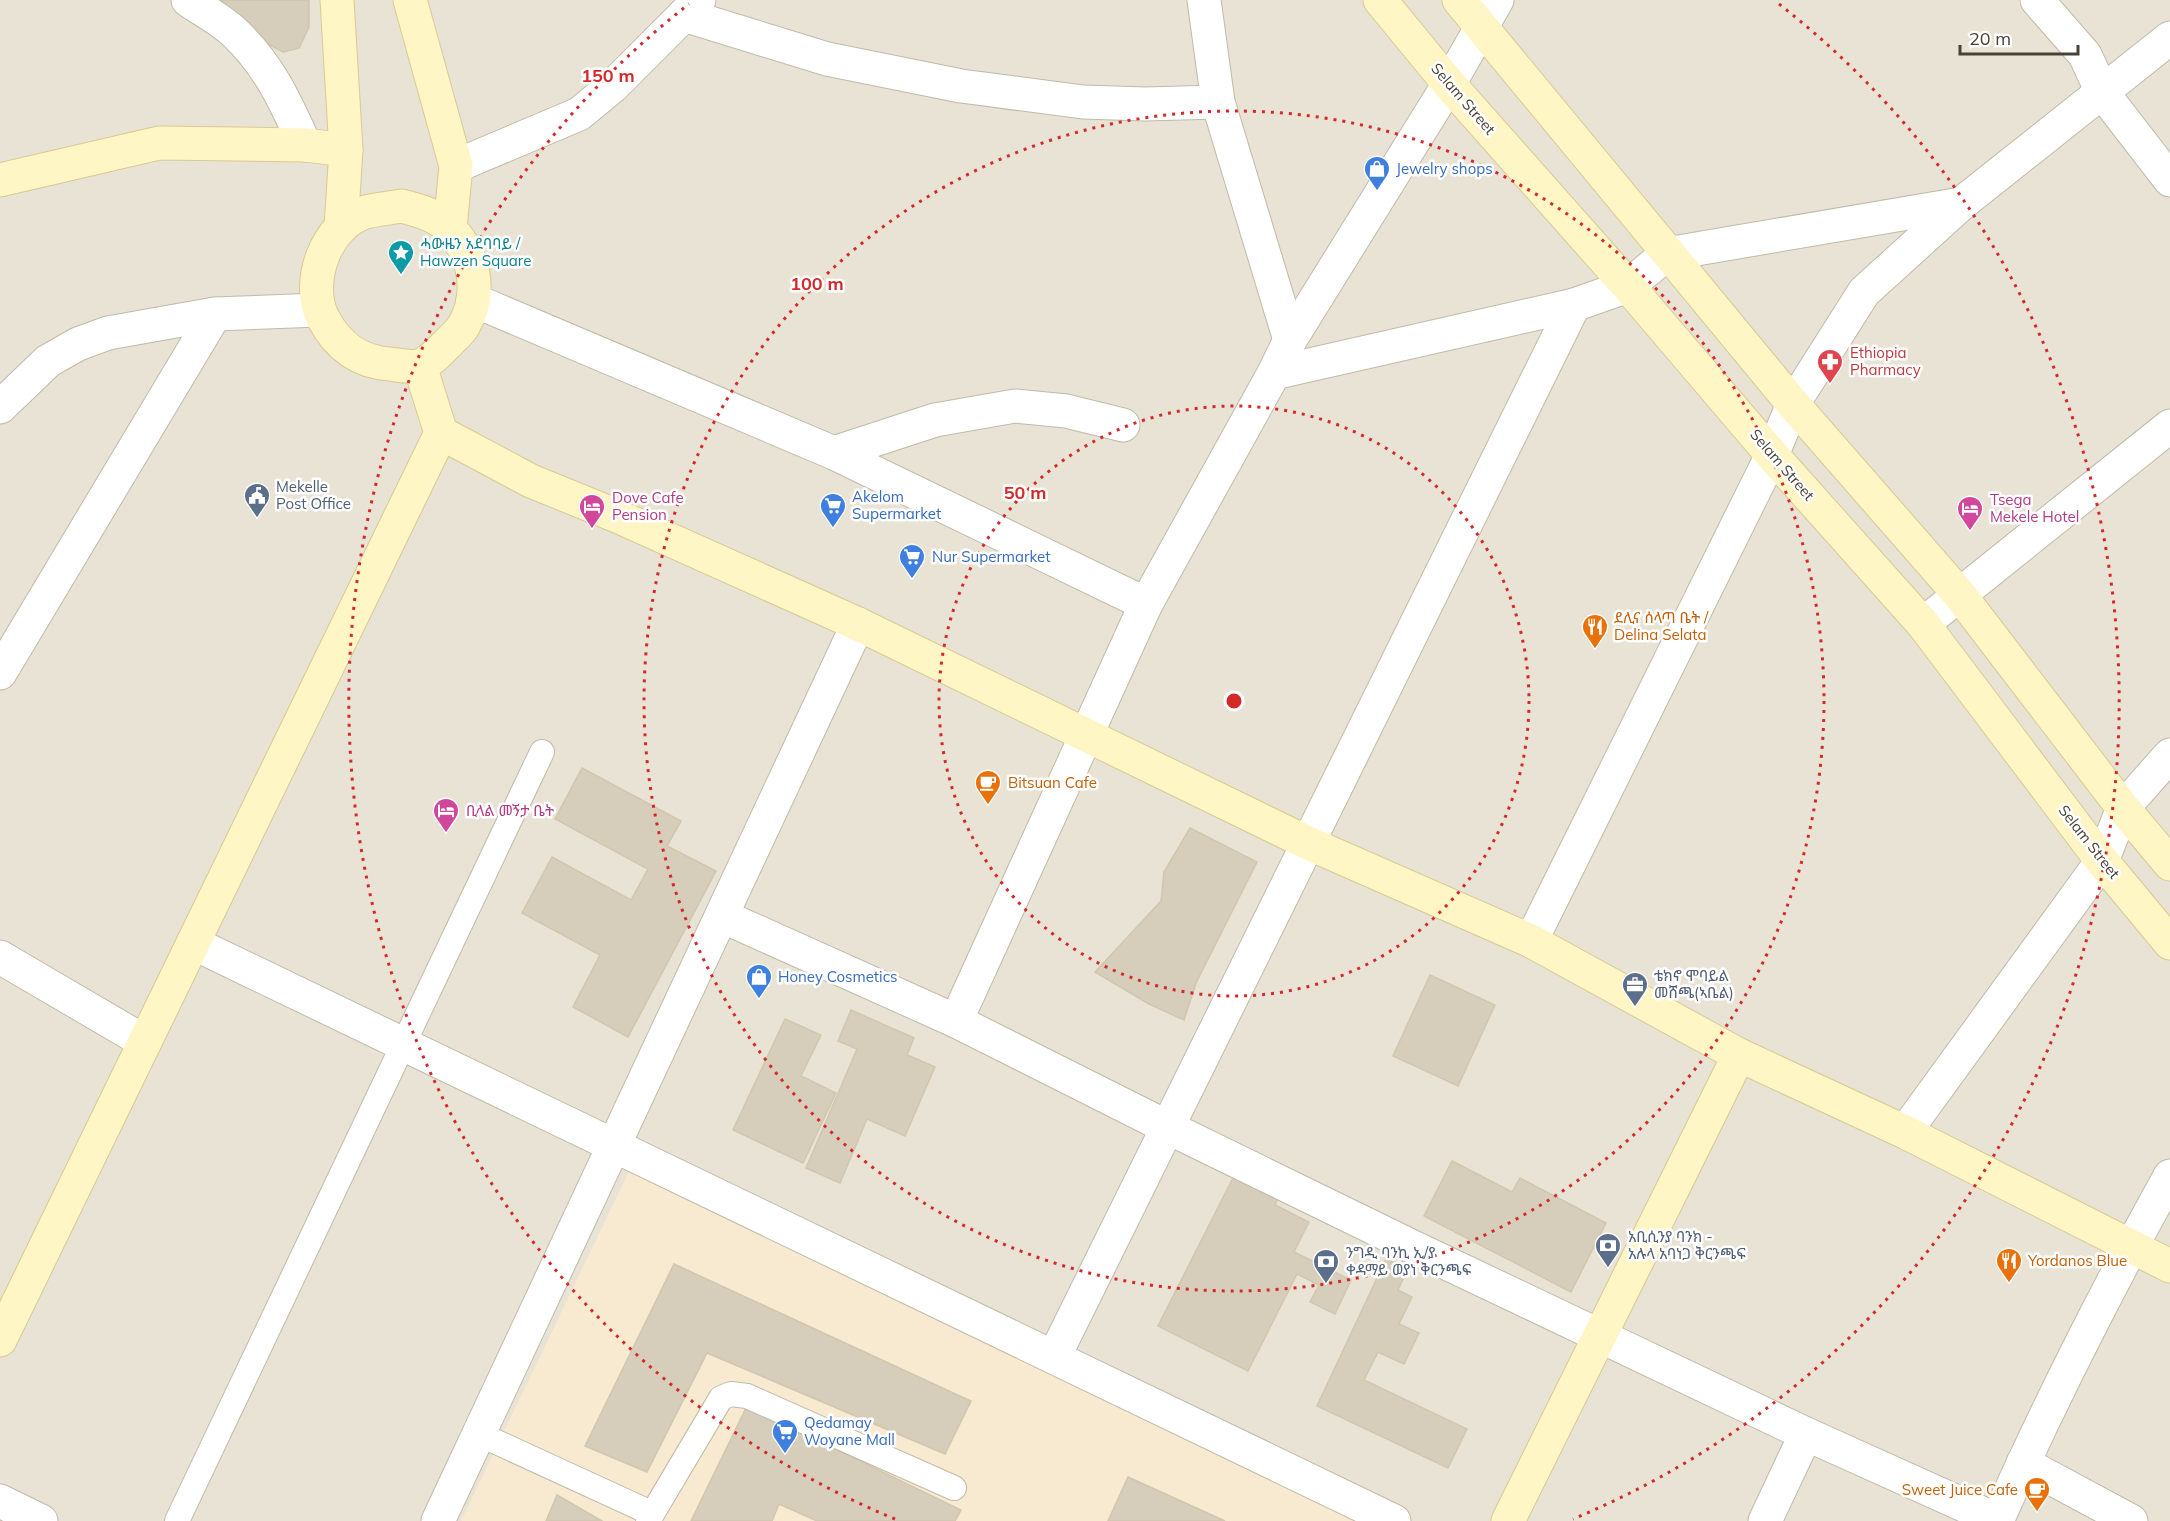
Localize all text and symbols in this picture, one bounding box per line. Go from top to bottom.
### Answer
scale bar [1960,18,2078,56]
text: 20 m [1969,27,2011,50]
street label: Selam Street [1427,59,1500,138]
text: 150 m [581,64,635,87]
shop icon: Jewelry shops [1362,154,1392,192]
place label: Jewelry shops [1396,159,1493,178]
place label: ሓውዜን አደባባይ / Hawzen Square [420,234,531,270]
place icon: ሓውዜን አደባባይ / Hawzen Square [386,238,416,276]
text: 100 m [790,272,844,295]
place label: Ethiopia Pharmacy [1850,343,1921,379]
pharmacy icon: Ethiopia Pharmacy [1815,347,1845,385]
street label: Selam Street [1746,425,1819,504]
place label: Mekelle Post Office [276,477,351,513]
public building icon: Mekelle Post Office [242,481,272,519]
text: 50 m [1004,481,1046,504]
place label: Akelom Supermarket [852,487,941,523]
place label: Dove Cafe Pension [612,488,684,524]
place label: Tsega Mekele Hotel [1990,490,2079,526]
supermarket icon: Akelom Supermarket [818,491,848,529]
hotel icon: Dove Cafe Pension [577,492,607,530]
hotel icon: Tsega Mekele Hotel [1955,494,1985,532]
supermarket icon: Nur Supermarket [897,542,927,580]
place label: Nur Supermarket [932,547,1050,566]
place label: ደሊና ሰላጣ ቤት / Delina Selata [1614,608,1709,644]
restaurant icon: ደሊና ሰላጣ ቤት / Delina Selata [1580,612,1610,650]
centre of rings [1224,691,1244,711]
cafe icon: Bitsuan Cafe [973,768,1003,806]
place label: Bitsuan Cafe [1008,773,1097,792]
hotel icon: ቢላል መኝታ ቤት [431,796,461,834]
place label: ቢላል መኝታ ቤት [466,801,554,820]
street label: Selam Street [2055,801,2124,882]
shop icon: Honey Cosmetics [744,962,774,1000]
place label: ቴክኖ ሞባይል መሸጫ(ኣቤል) [1654,966,1734,1002]
place label: Honey Cosmetics [778,967,898,986]
office icon: ቴክኖ ሞባይል መሸጫ(ኣቤል) [1620,970,1650,1008]
place label: አቢሲንያ ባንክ - አሉላ አባነጋ ቅርንጫፍ [1628,1227,1746,1263]
bank icon: አቢሲንያ ባንክ - አሉላ አባነጋ ቅርንጫፍ [1593,1231,1623,1269]
place label: ንግዲ ባንኪ ኢ/ያ ቀዳማይ ወያነ ቅርንጫፍ [1346,1243,1472,1279]
restaurant icon: Yordanos Blue [1994,1246,2024,1284]
bank icon: ንግዲ ባንኪ ኢ/ያ ቀዳማይ ወያነ ቅርንጫፍ [1311,1247,1341,1285]
place label: Yordanos Blue [2027,1251,2127,1270]
place label: Qedamay Woyane Mall [804,1413,895,1449]
supermarket icon: Qedamay Woyane Mall [770,1417,800,1455]
cafe icon: Sweet Juice Cafe [2022,1475,2052,1513]
place label: Sweet Juice Cafe [1902,1480,2018,1499]

